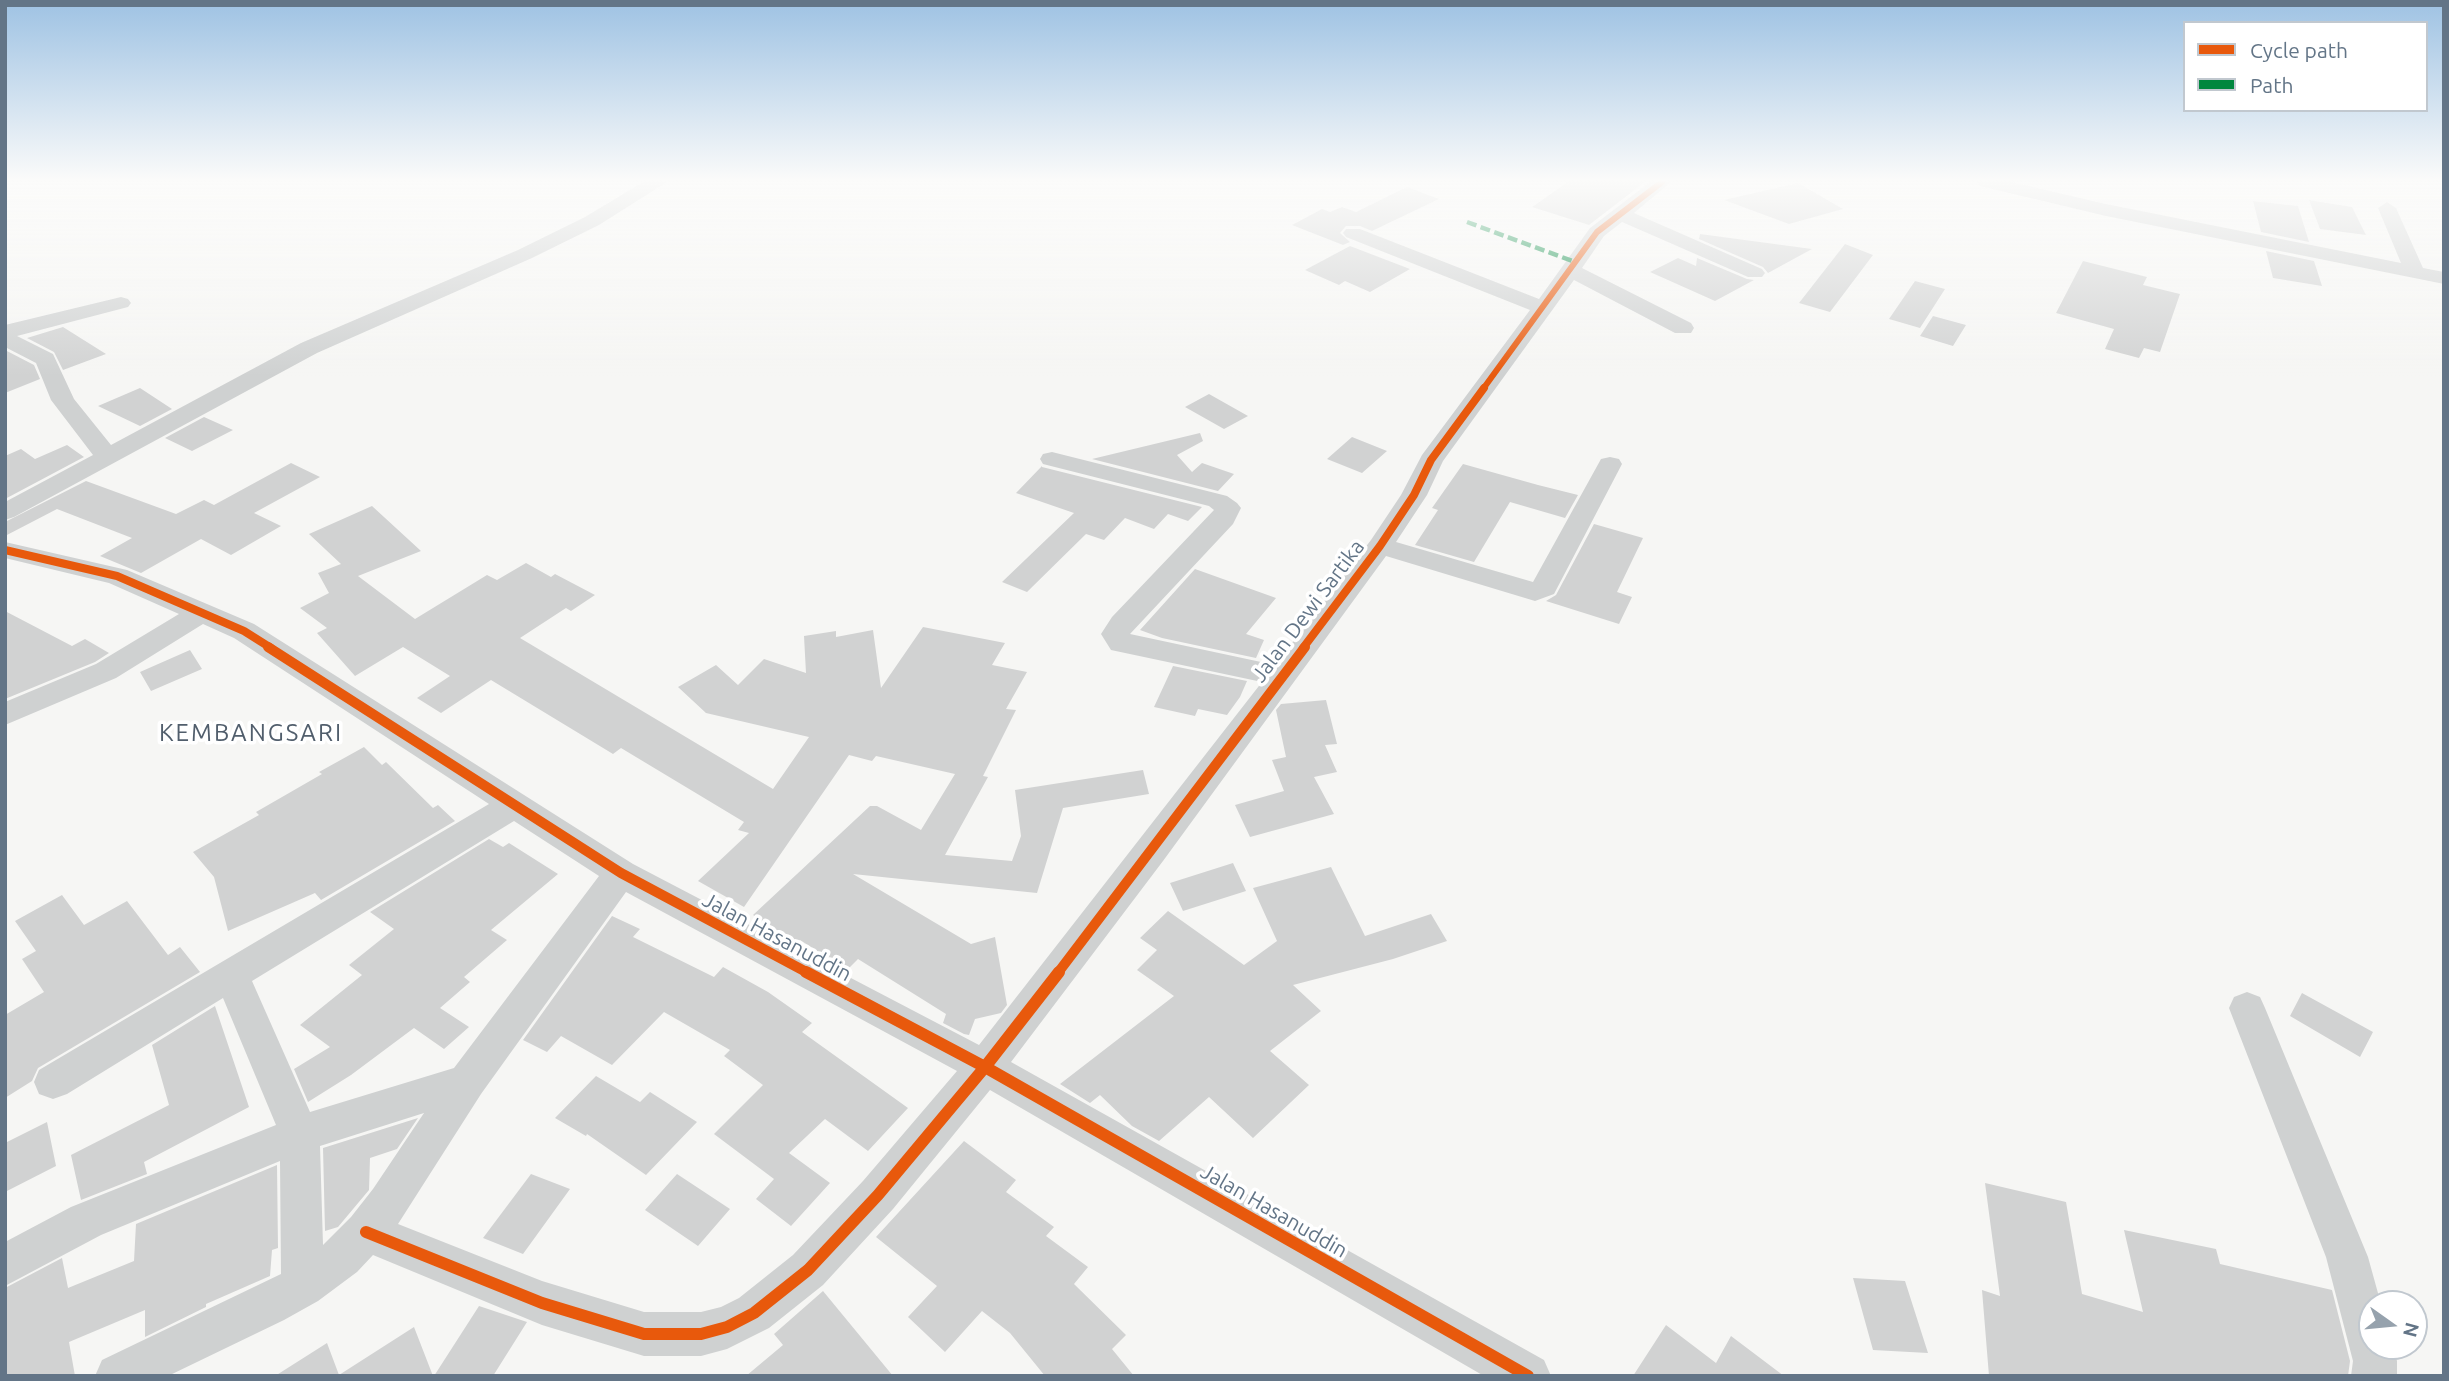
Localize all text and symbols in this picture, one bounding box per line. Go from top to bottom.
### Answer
legend [2183,21,2428,112]
text: Cycle path [2250,38,2348,62]
text: Path [2250,73,2293,97]
street label: Jalan Dewi Sartika [1246,535,1370,687]
district label: KEMBANGSARI [160,719,342,747]
street label: Jalan Hasanuddin [698,887,856,987]
street label: Jalan Hasanuddin [1196,1159,1352,1263]
north arrow [2358,1290,2428,1360]
text: N [2399,1320,2424,1340]

